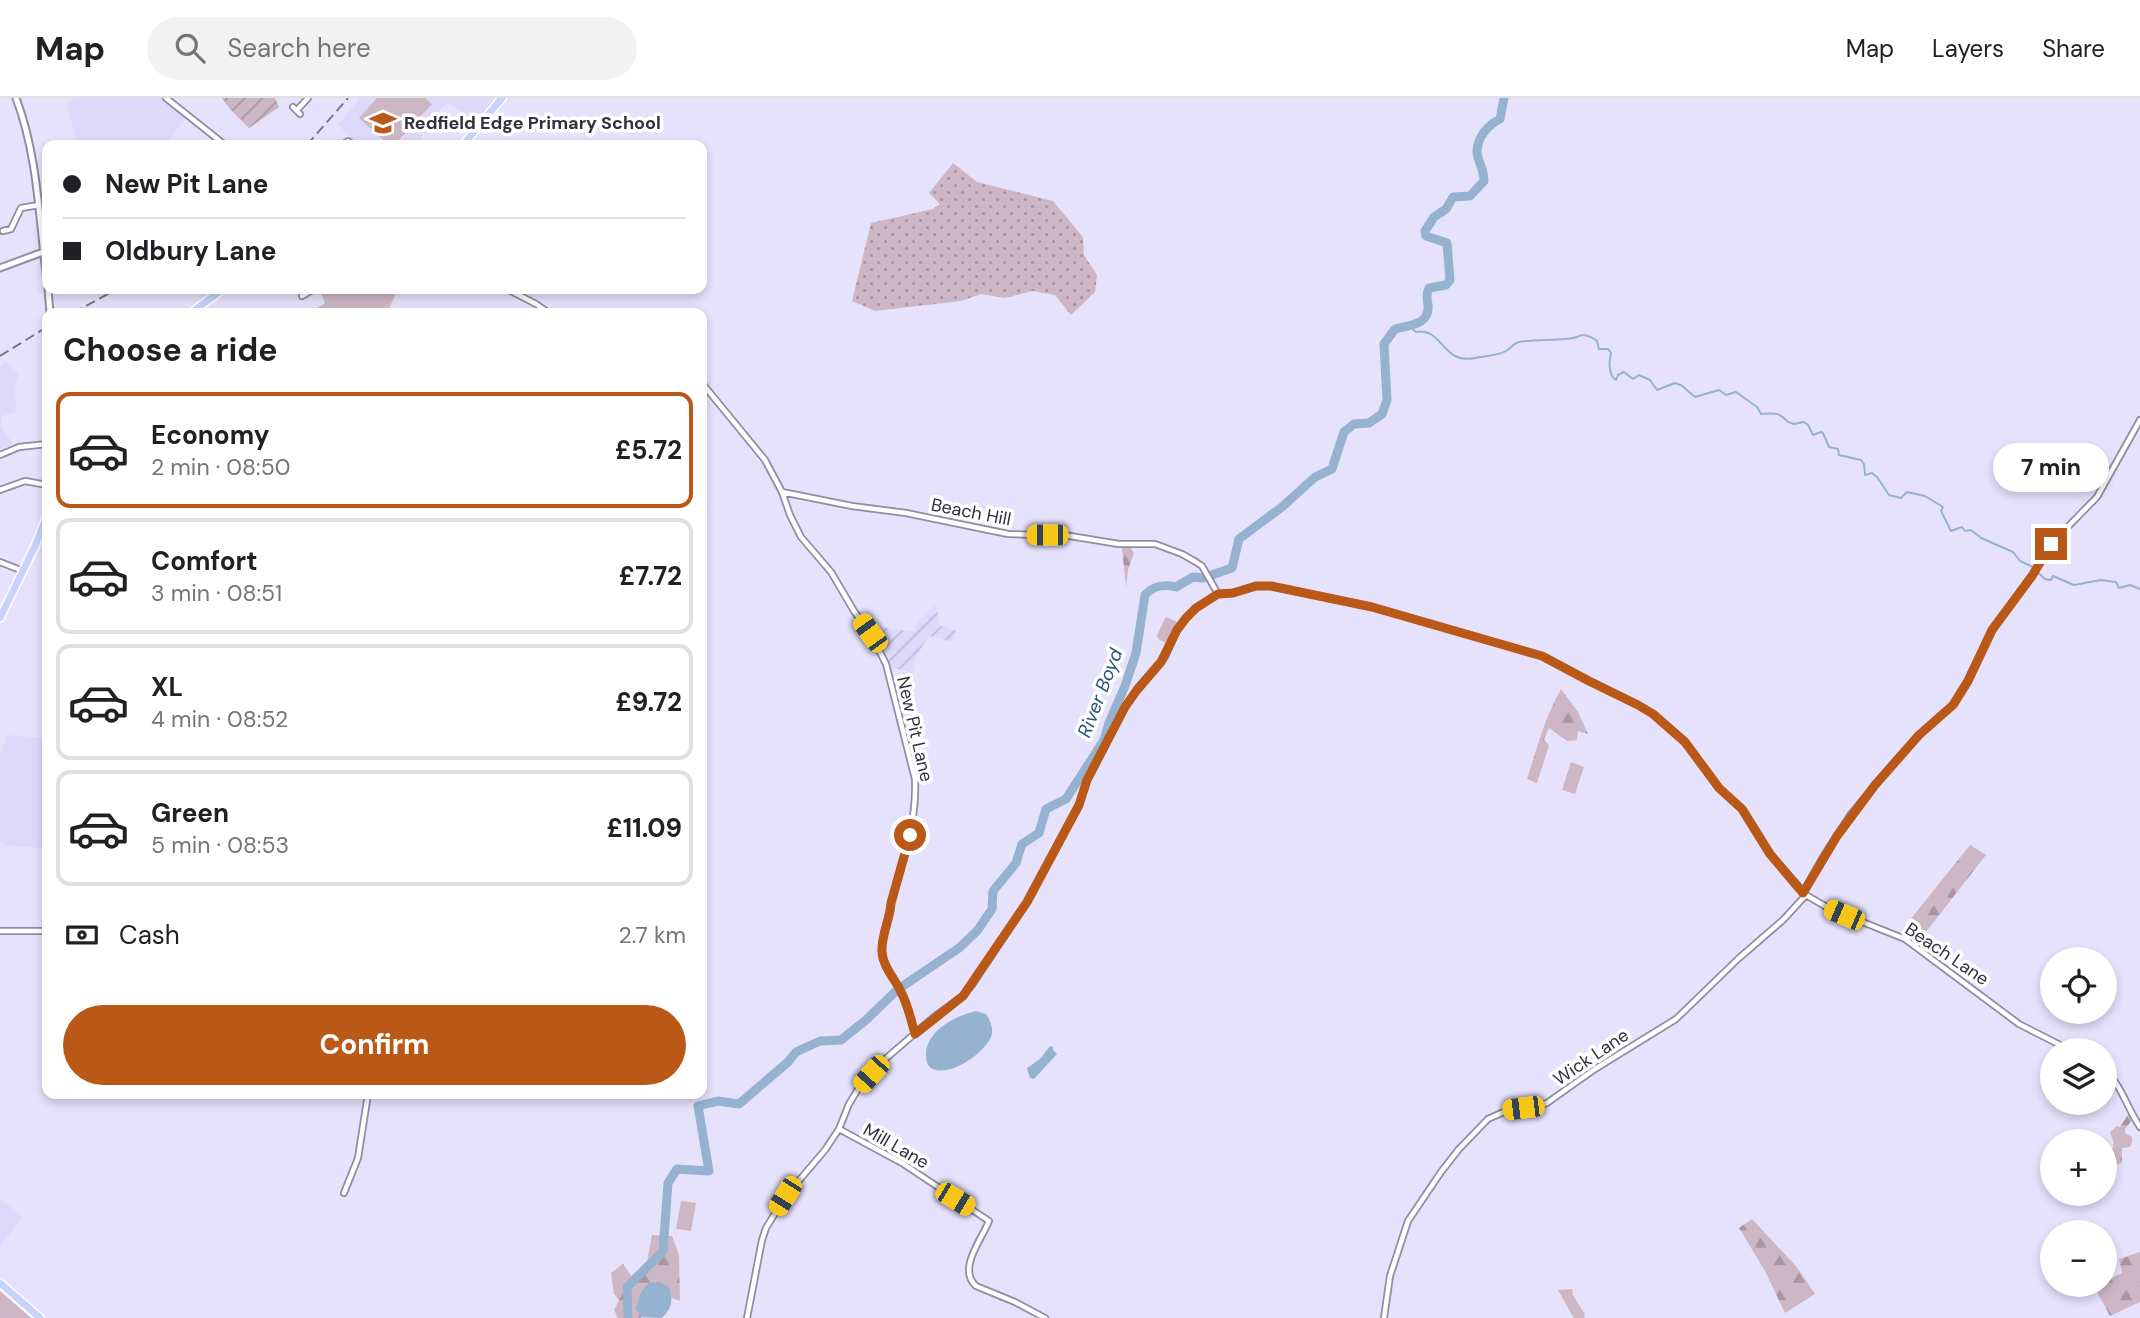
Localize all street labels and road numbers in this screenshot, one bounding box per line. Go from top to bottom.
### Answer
street label: Beach Hill [929,493,1013,531]
street label: New Pit Lane [891,674,939,784]
street label: Beach Lane [1900,917,1994,991]
street label: Wick Lane [1549,1023,1633,1091]
street label: Mill Lane [859,1118,933,1174]

